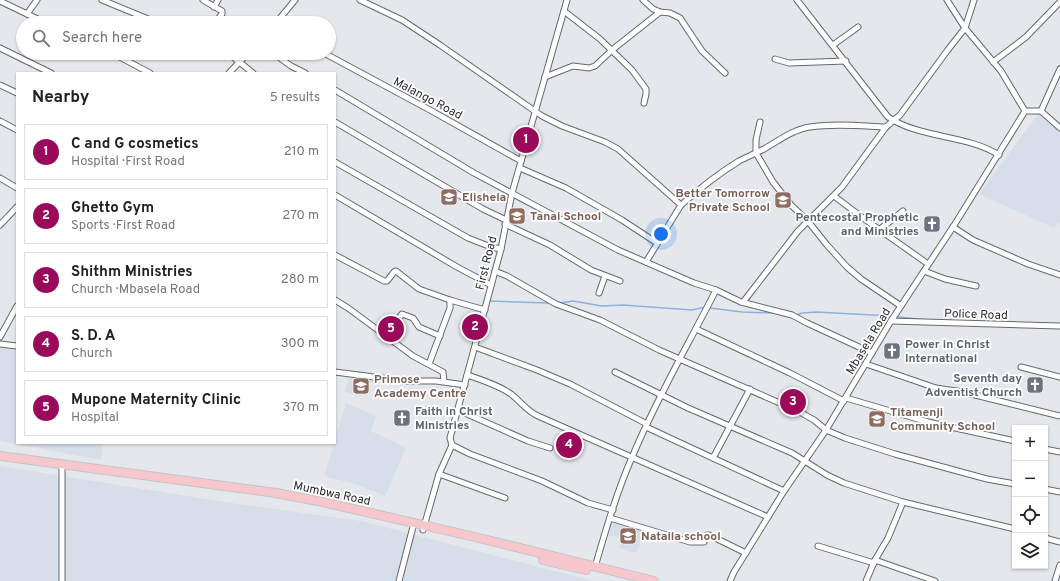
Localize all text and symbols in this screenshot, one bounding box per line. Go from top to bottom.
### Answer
search box [16,16,336,60]
icon: search [30,27,52,49]
text: Search here [62,29,142,48]
street label: Malango Road [390,74,465,124]
text: Nearby [32,87,89,109]
text: 5 results [270,90,320,106]
pin: 1 [513,125,539,155]
text: C and G cosmetics [71,135,199,154]
text: 1 [43,144,49,160]
text: 210 m [284,144,319,160]
text: Hospital · First Road [71,154,185,170]
place label: Better Tomorrow Private School [676,186,770,216]
school or university icon: Elishela [439,187,459,207]
place label: Elishela [462,190,506,206]
school or university icon: Better Tomorrow Private School [773,190,793,210]
text: Ghetto Gym [71,199,154,218]
school or university icon: Tanai School [507,206,527,226]
text: 2 [42,208,50,224]
text: 270 m [282,208,319,224]
place label: Tanai School [530,209,601,225]
place label: Pentecostal Prophetic and Ministries [795,210,919,240]
church icon: Pentecostal Prophetic and Ministries [922,214,942,234]
text: Sports · First Road [71,218,175,234]
your location [651,224,671,244]
street label: First Road [473,235,501,292]
text: Shithm Ministries [71,263,193,282]
text: 3 [42,272,50,288]
text: 280 m [281,272,319,288]
text: Church · Mbasela Road [71,282,200,298]
street label: Mbasela Road [843,305,895,378]
street label: Police Road [944,306,1008,324]
pin: 2 [462,312,488,342]
pin: 5 [378,314,404,344]
text: S. D. A [71,327,116,346]
text: 4 [42,336,50,352]
text: 300 m [281,336,319,352]
place label: Power in Christ International [905,337,990,367]
church icon: Power in Christ International [882,341,902,361]
text: Church [71,346,113,362]
place label: Seventh day Adventist Church [925,371,1022,401]
place label: Primose Academy Centre [374,372,467,402]
church icon: Seventh day Adventist Church [1025,375,1045,395]
school or university icon: Primose Academy Centre [351,376,371,396]
pin: 3 [780,387,806,417]
text: Mupone Maternity Clinic [71,391,241,410]
text: 5 [42,400,50,416]
text: 370 m [282,400,319,416]
place label: Faith in Christ Ministries [415,404,493,434]
place label: Titamenji Community School [890,405,995,435]
church icon: Faith in Christ Ministries [392,408,412,428]
school or university icon: Titamenji Community School [867,409,887,429]
text: Hospital [71,410,119,426]
map controls [1012,425,1048,569]
button: + [1012,425,1048,461]
pin: 4 [556,430,582,460]
button: − [1012,461,1048,497]
street label: Mumbwa Road [292,478,372,510]
button: locate [1012,497,1048,533]
school or university icon: Nataila school [618,526,638,546]
place label: Nataila school [641,529,721,545]
button: layers [1012,533,1048,569]

